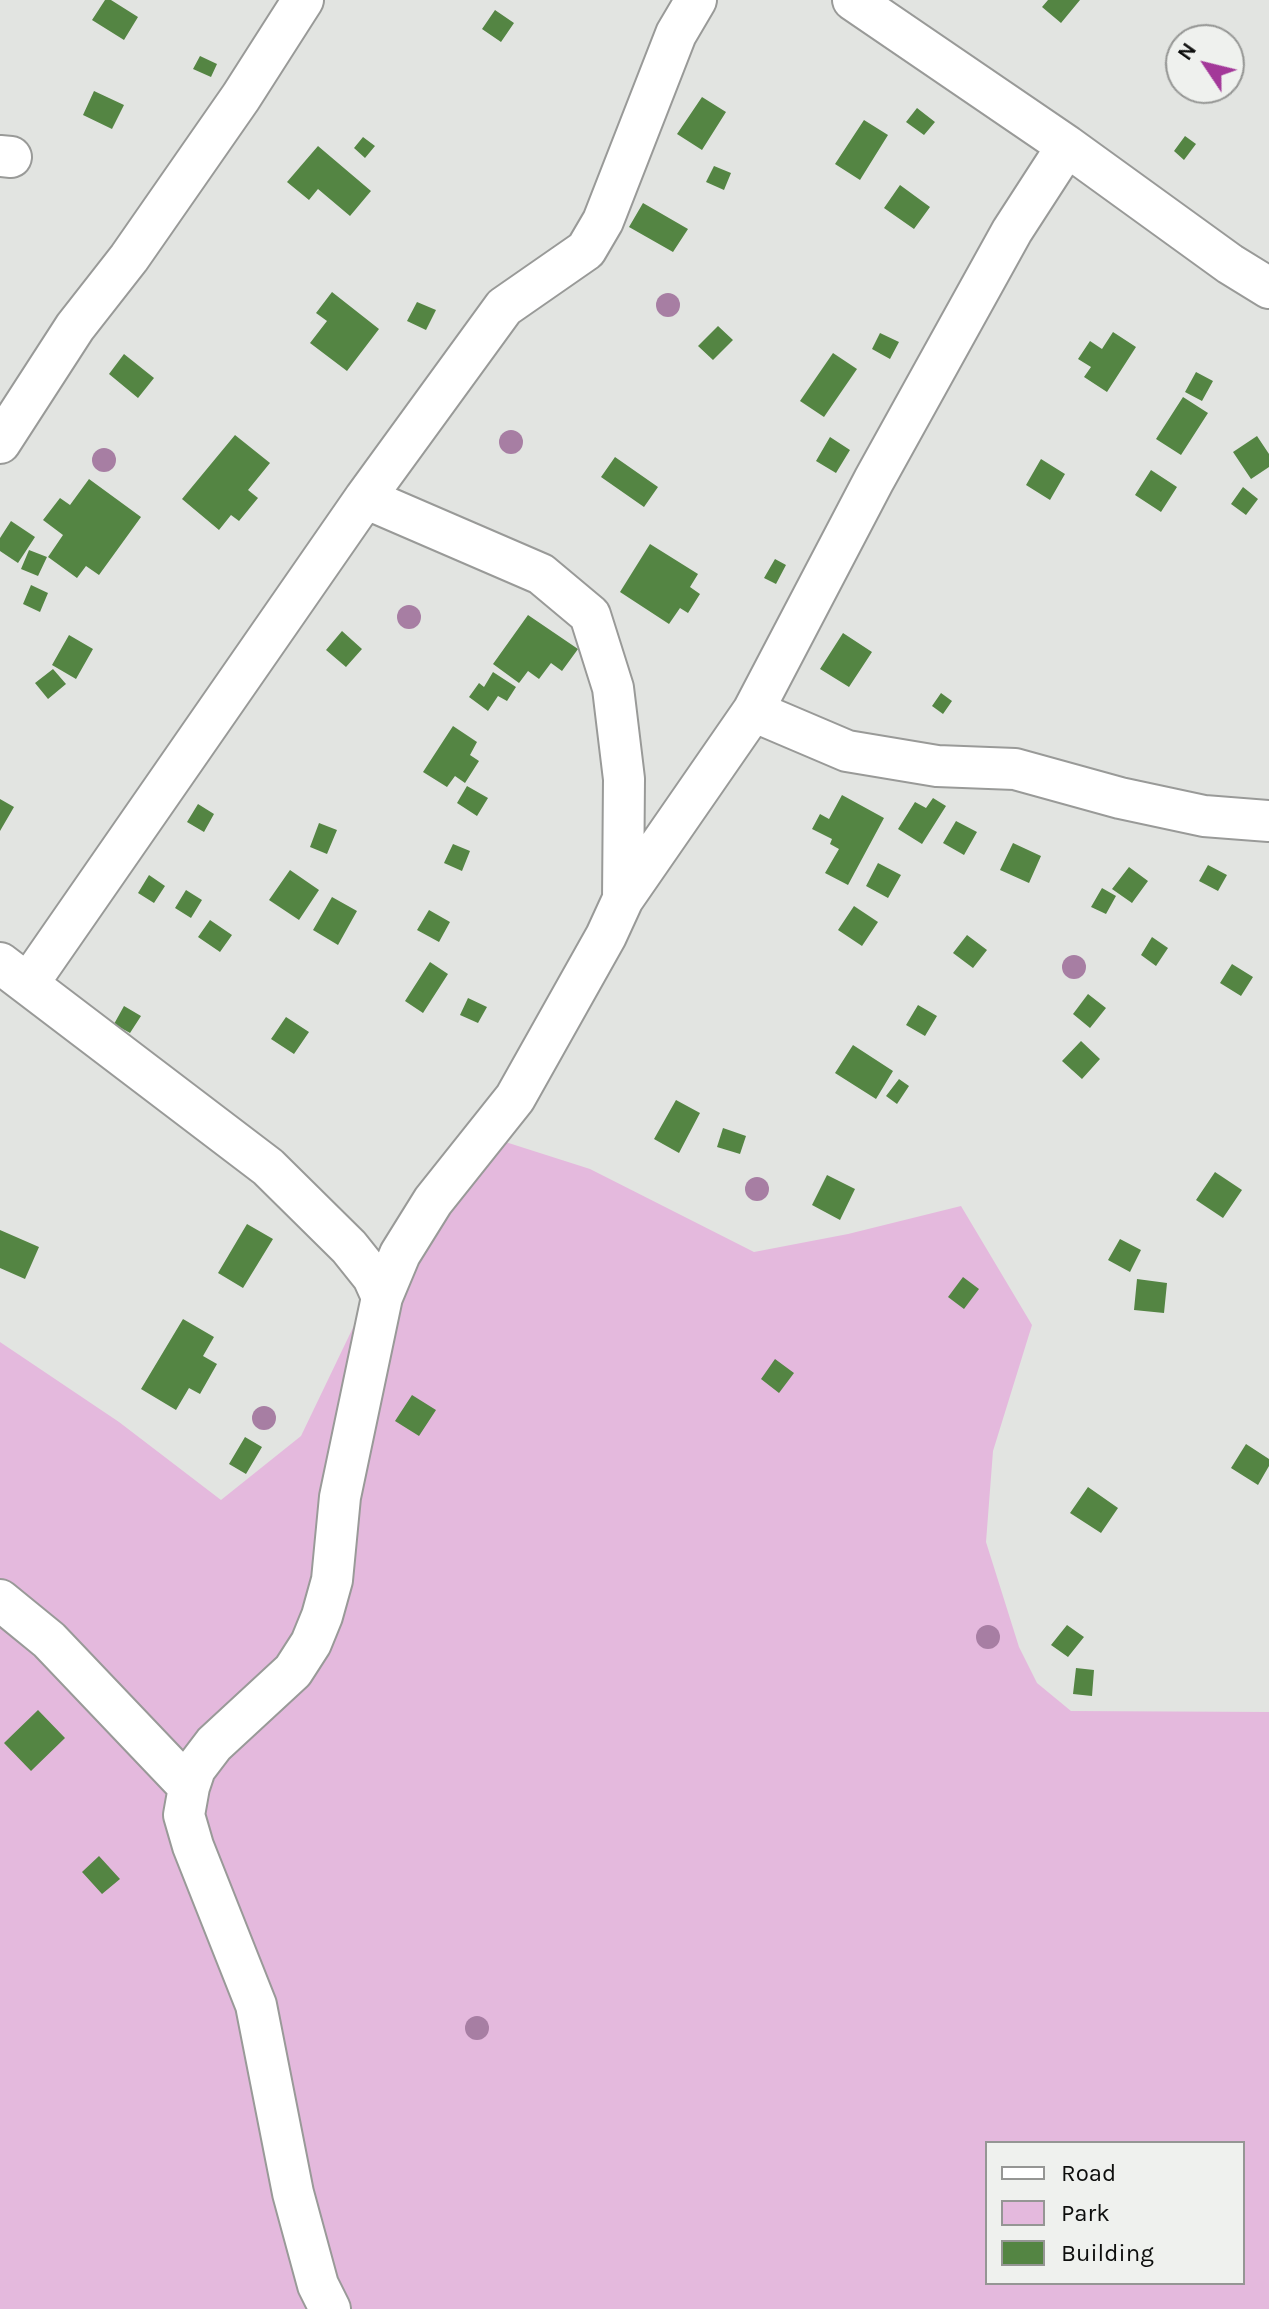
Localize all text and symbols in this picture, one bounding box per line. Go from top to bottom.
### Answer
north arrow [1165,24,1245,104]
text: N [1172,37,1202,65]
legend [985,2141,1245,2285]
text: Road [1061,2159,1116,2187]
text: Park [1061,2199,1110,2227]
text: Building [1061,2239,1154,2267]

